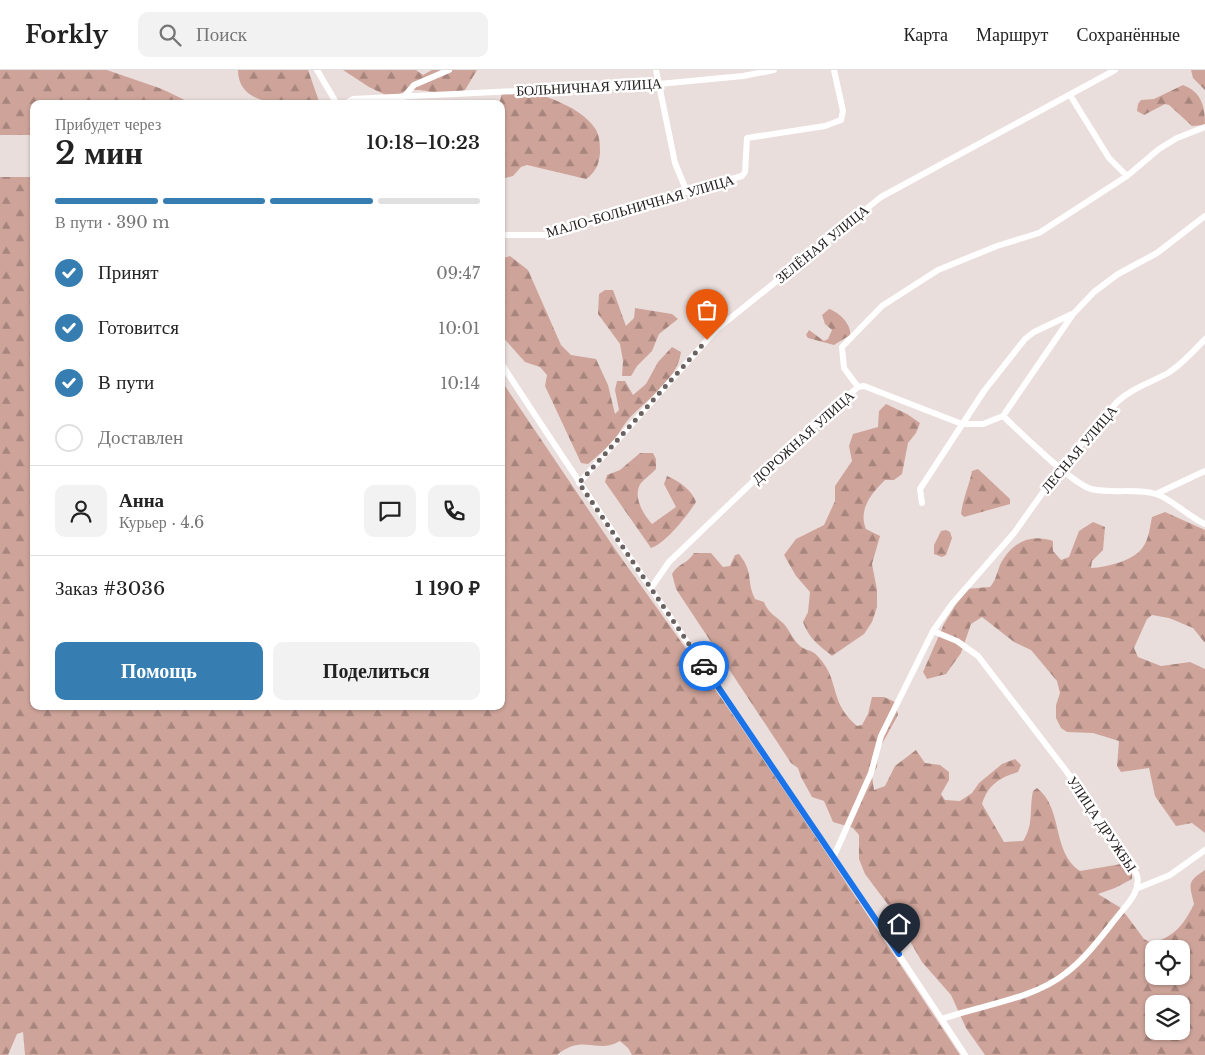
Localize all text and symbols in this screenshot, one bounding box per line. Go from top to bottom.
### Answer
search box [138,12,488,57]
text: Forkly [25,20,108,49]
icon: search [156,21,184,49]
text: Поиск [196,23,247,46]
text: Карта [903,24,948,46]
text: Маршрут [976,24,1048,46]
text: Сохранённые [1076,24,1180,46]
street label: БОЛЬНИЧНАЯ УЛИЦА [516,74,663,100]
text: Прибудет через [55,114,161,134]
text: 10:18–10:23 [366,131,480,154]
text: 2 мин [55,133,143,173]
street label: МАЛО-БОЛЬНИЧНАЯ УЛИЦА [544,170,737,241]
street label: ЗЕЛЁНАЯ УЛИЦА [772,200,873,287]
text: В пути · 390 m [55,212,169,232]
icon: check [55,259,83,287]
text: Принят [98,261,159,284]
text: 09:47 [436,263,480,283]
pin [686,289,728,340]
icon: bag [693,296,721,324]
icon: check [55,314,83,342]
text: Готовится [98,316,179,339]
text: 10:01 [438,318,480,338]
icon: check [55,369,83,397]
text: В пути [98,371,154,394]
text: 10:14 [440,373,480,393]
street label: ДОРОЖНАЯ УЛИЦА [748,386,859,488]
street label: ЛЕСНАЯ УЛИЦА [1037,401,1122,497]
text: Доставлен [98,426,183,449]
button: person [55,485,107,537]
button: chat [364,485,416,537]
button: phone [428,485,480,537]
text: Анна [119,489,164,512]
text: Курьер · 4.6 [119,512,204,532]
text: Заказ #3036 [55,577,165,600]
text: 1 190 ₽ [415,577,480,600]
courier [679,641,729,691]
button: Помощь [55,642,263,700]
button: Поделиться [273,642,480,700]
icon: car [690,652,718,680]
street label: УЛИЦА ДРУЖБЫ [1063,773,1141,875]
pin [878,903,920,954]
icon: home [885,910,913,938]
map controls [1145,940,1190,1040]
button: locate [1145,940,1190,985]
button: layers [1145,995,1190,1040]

